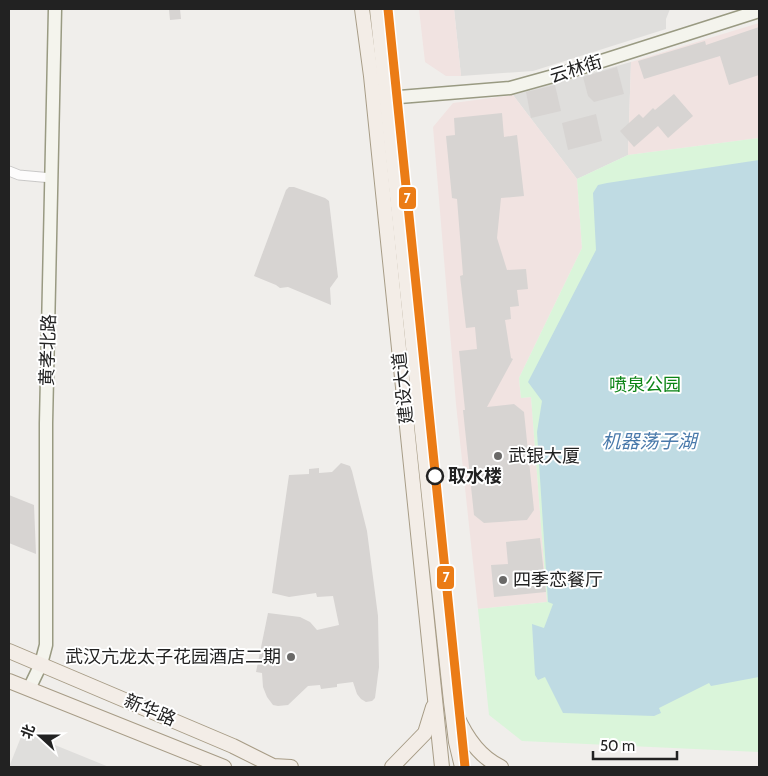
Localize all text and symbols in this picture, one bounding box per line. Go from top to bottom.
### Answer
street label: 云林街 [547,51,605,87]
line badge: 7 [398,186,417,210]
text: 7 [403,189,411,207]
street label: 黄孝北路 [36,314,60,386]
street label: 建设大道 [388,351,418,425]
park label: 喷泉公园 [609,374,681,396]
water label: 机器荡子湖 [601,430,699,453]
place label: 武银大厦 [508,445,580,467]
marker: 武银大厦 [492,450,504,462]
place label: 取水楼 [448,465,502,487]
marker: 取水楼 [426,467,444,485]
line badge: 7 [436,565,455,590]
text: 7 [442,568,450,586]
place label: 四季恋餐厅 [513,569,603,591]
marker: 四季恋餐厅 [497,574,509,586]
place label: 武汉亢龙太子花园酒店二期 [65,646,281,668]
marker: 武汉亢龙太子花园酒店二期 [285,651,297,663]
street label: 新华路 [121,689,179,731]
north arrow [15,711,65,761]
text: 北 [17,722,39,741]
scale bar [593,728,677,760]
text: 50 m [600,737,635,755]

